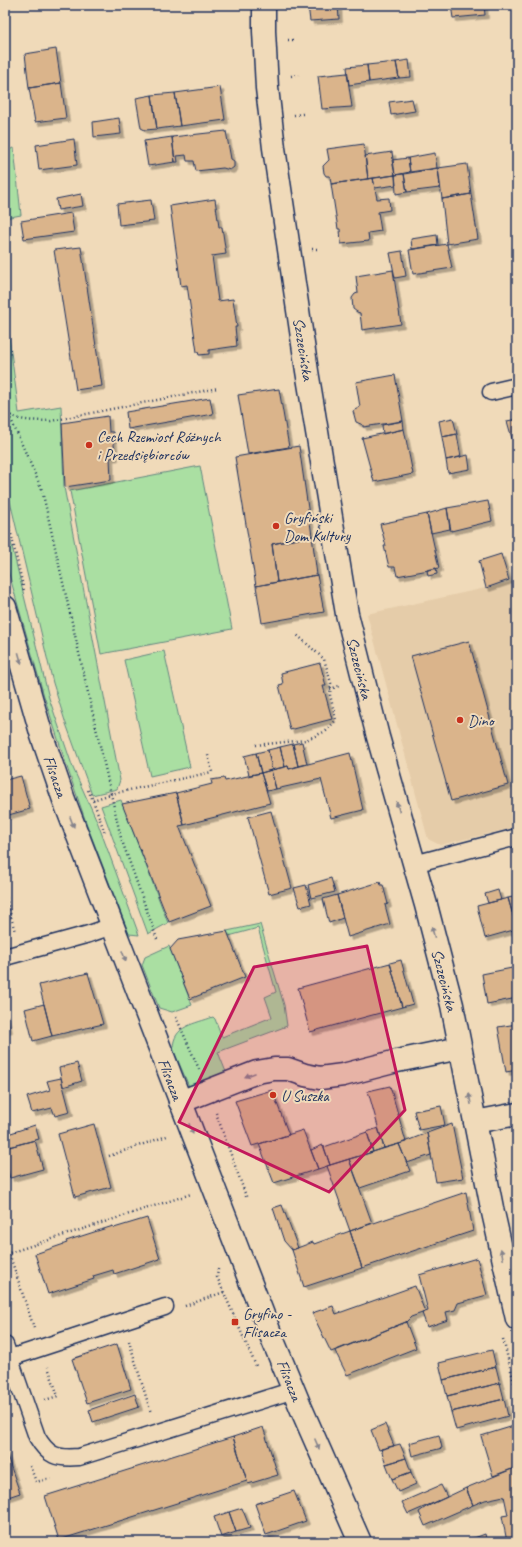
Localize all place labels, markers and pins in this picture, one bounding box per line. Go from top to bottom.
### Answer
place label: Cech Rzemiosł Różnych i Przedsiębiorców [97,427,222,465]
marker: Cech Rzemiosł Różnych i Przedsiębiorców [84,440,94,450]
place label: Gryfiński Dom Kultury [284,508,352,546]
marker: Gryfiński Dom Kultury [271,521,281,531]
place label: Dino [468,711,496,731]
marker: Dino [455,715,465,725]
place label: U Suszka [281,1086,330,1106]
marker: U Suszka [268,1090,278,1100]
place label: Gryfino - Flisacza [243,1304,292,1342]
marker: Gryfino - Flisacza [230,1317,240,1327]

